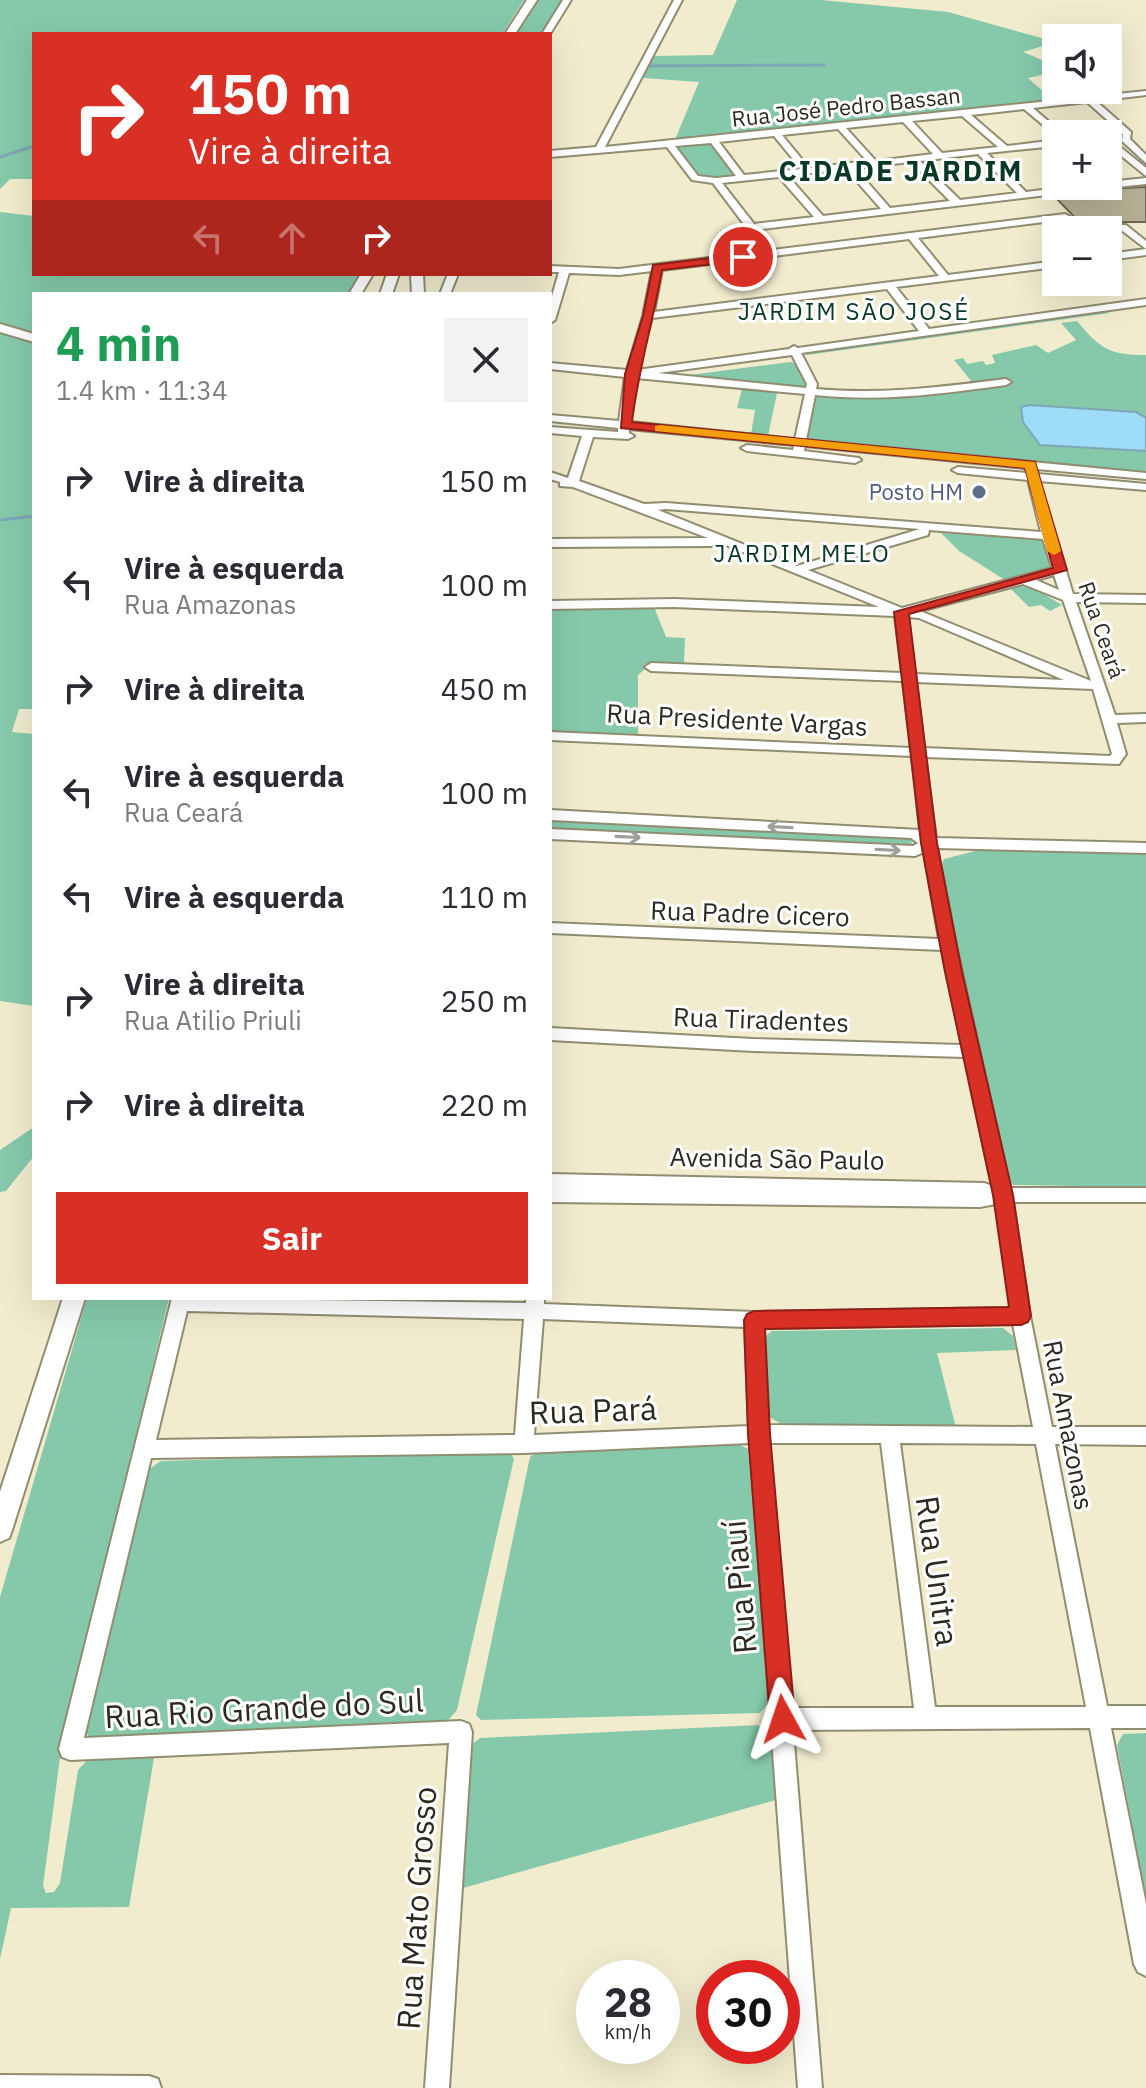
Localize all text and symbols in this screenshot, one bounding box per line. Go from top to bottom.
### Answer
map controls [1042,24,1122,296]
button: sound [1042,24,1122,104]
text: 150 m [188,57,352,129]
icon: right [56,64,160,168]
street label: Rua José Pedro Bassan [730,80,962,133]
button: + [1042,120,1122,200]
text: Vire à direita [188,127,391,174]
district label: CIDADE JARDIM [779,152,1023,189]
icon: left [186,216,230,260]
icon: ahead [270,216,314,260]
icon: right [354,216,398,260]
button: − [1042,216,1122,296]
pin [709,223,777,291]
icon: arrive [721,235,765,279]
district label: JARDIM SÃO JOSÉ [738,295,970,327]
text: 4 min [56,312,181,374]
button: close [444,318,528,402]
text: 1.4 km · 11:34 [56,373,228,407]
icon: right [56,458,100,502]
text: Vire à direita [124,461,305,500]
text: 150 m [441,461,528,500]
place label: Posto HM [869,477,963,506]
marker: Posto HM [970,483,988,501]
district label: JARDIM MELO [713,537,891,569]
text: Vire à esquerda [124,548,344,587]
icon: left [56,562,100,606]
text: 100 m [441,565,528,604]
street label: Rua Ceará [1072,577,1133,682]
text: Rua Amazonas [124,587,296,621]
icon: right [56,666,100,710]
text: Vire à direita [124,669,305,708]
text: 450 m [441,669,528,708]
street label: Rua Presidente Vargas [606,695,868,743]
text: Vire à esquerda [124,756,344,795]
icon: left [56,770,100,814]
text: 100 m [441,773,528,812]
text: Rua Ceará [124,795,243,829]
one-way arrow [767,819,794,834]
one-way arrow [614,830,641,845]
one-way arrow [874,843,901,858]
icon: left [56,874,100,918]
text: Vire à esquerda [124,877,344,916]
text: 110 m [441,877,528,916]
street label: Rua Padre Cicero [650,893,850,933]
text: Vire à direita [124,964,305,1003]
icon: right [56,978,100,1022]
text: 250 m [441,981,528,1020]
street label: Rua Tiradentes [672,999,850,1039]
text: Rua Atilio Priuli [124,1003,302,1037]
icon: right [56,1082,100,1126]
text: Vire à direita [124,1085,305,1124]
text: 220 m [441,1085,528,1124]
street label: Avenida São Paulo [669,1139,885,1177]
button: Sair [56,1192,528,1284]
street label: Rua Amazonas [1036,1337,1102,1513]
street label: Rua Pará [528,1387,658,1433]
street label: Rua Unitra [907,1493,969,1649]
street label: Rua Piauí [712,1519,766,1656]
position arrow [741,1677,825,1761]
street label: Rua Rio Grande do Sul [103,1679,425,1737]
street label: Rua Mato Grosso [387,1785,445,2031]
speed limit sign: 30 [696,1960,800,2064]
text: 28 [604,1976,652,2028]
text: km/h [604,2018,652,2045]

